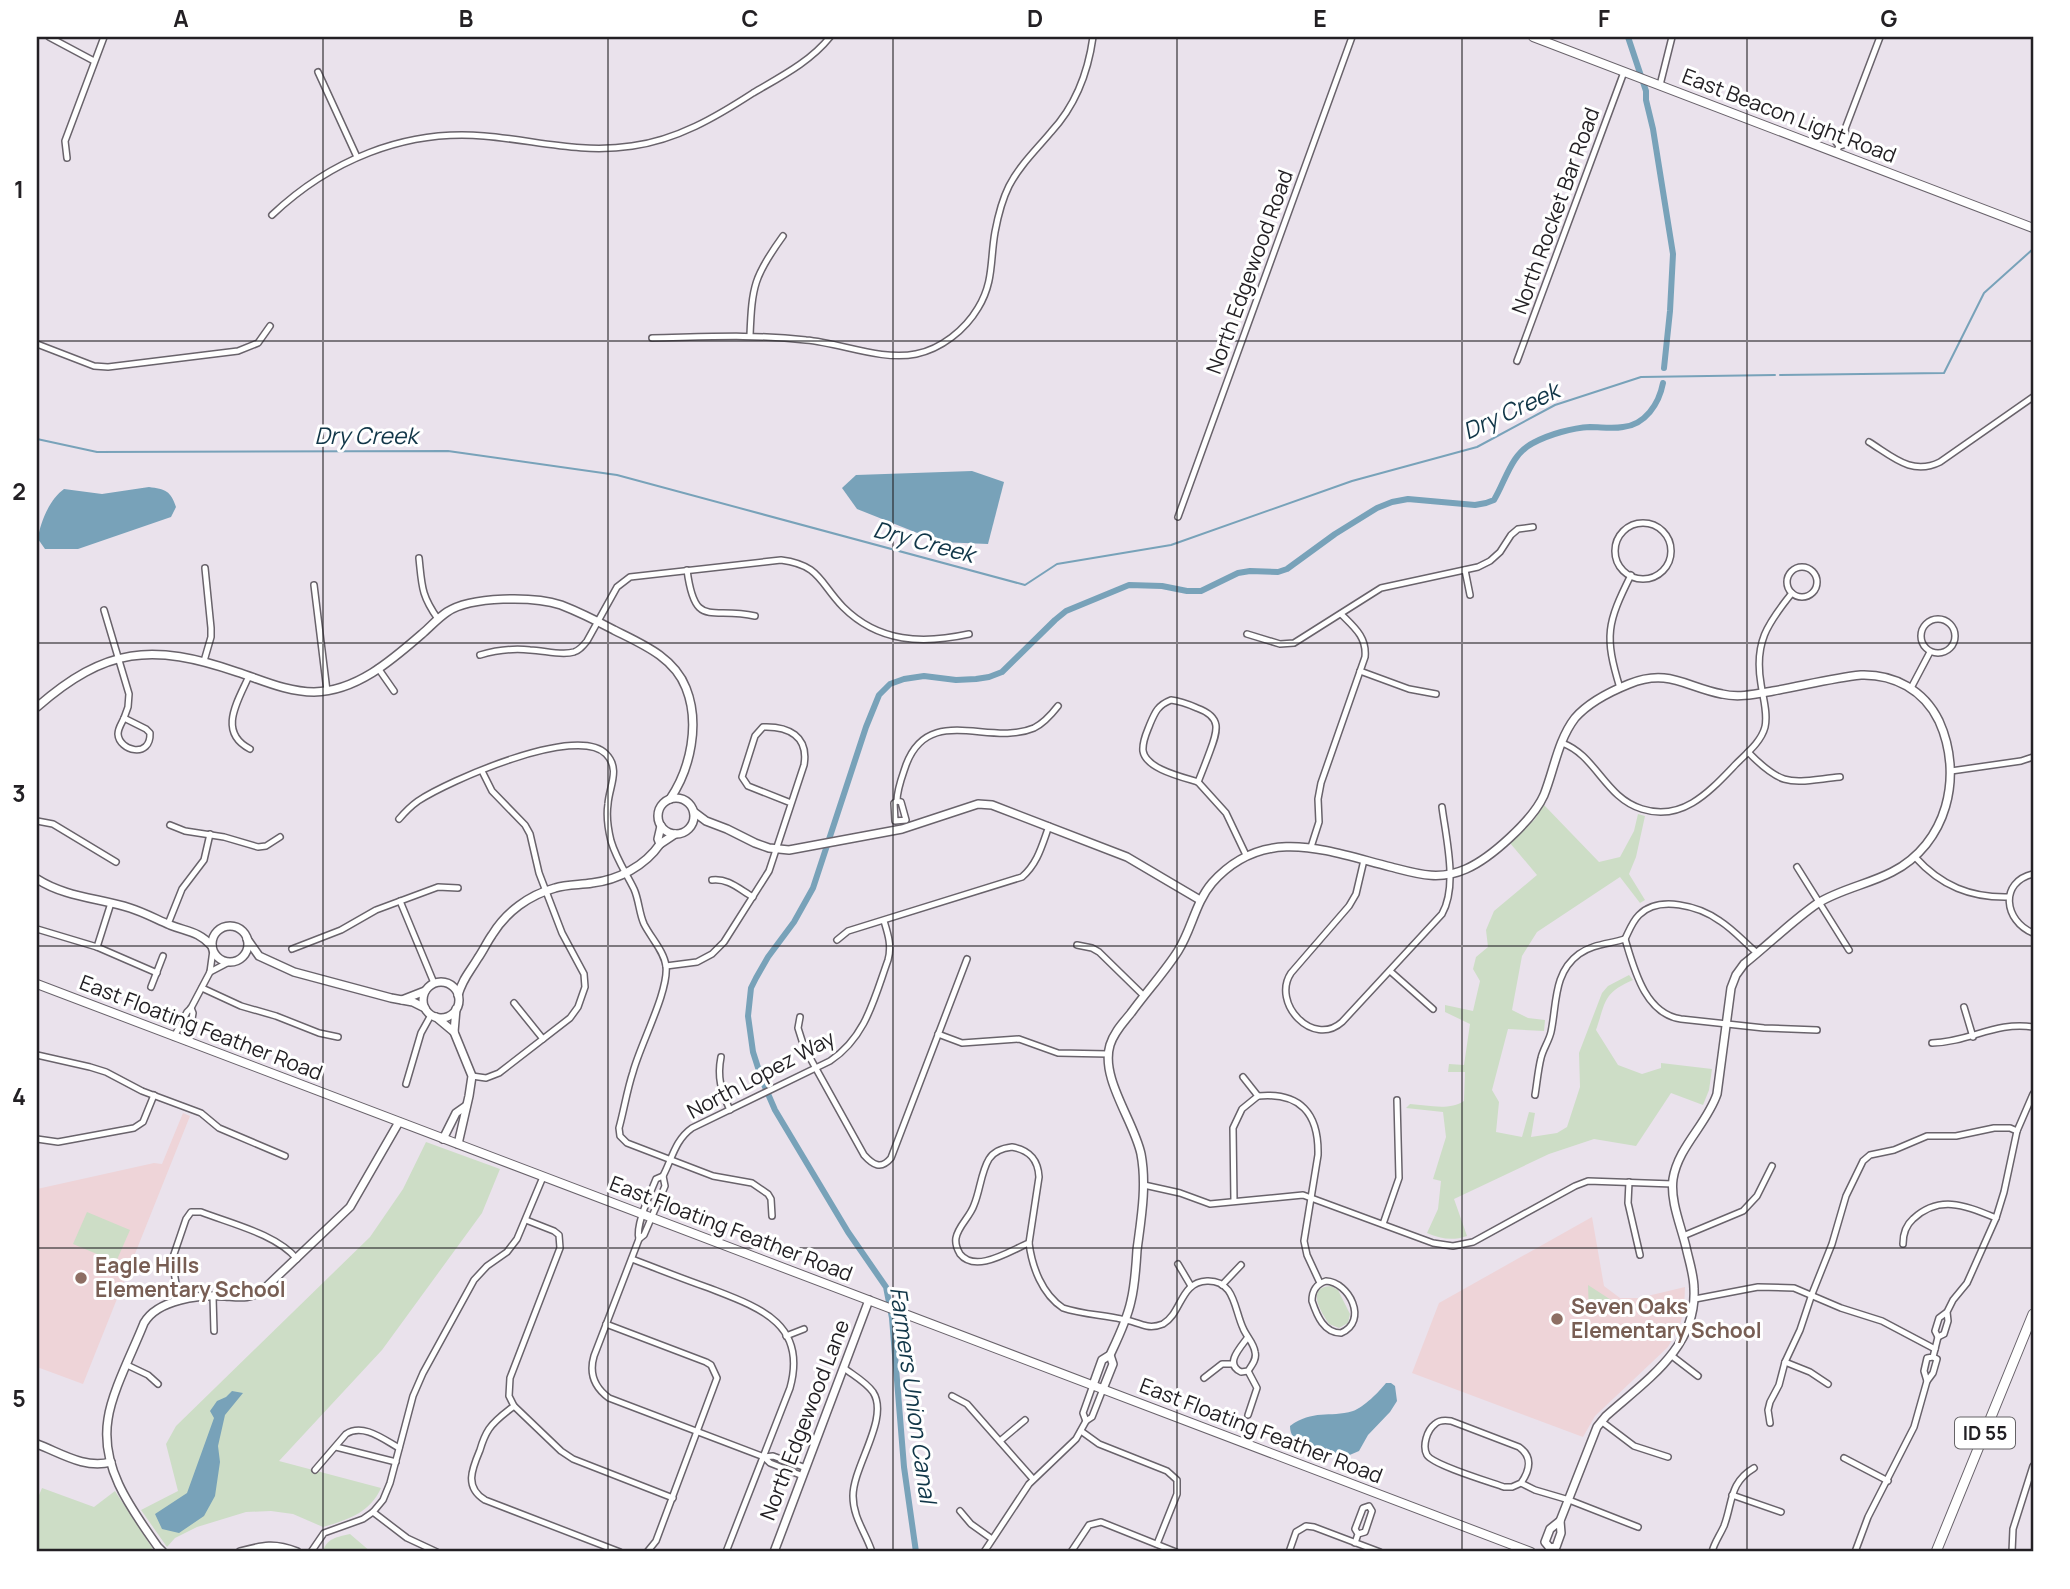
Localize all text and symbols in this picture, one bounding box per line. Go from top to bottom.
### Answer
text: A [173,2,189,34]
text: B [459,2,473,34]
text: C [742,2,759,34]
text: D [1027,2,1043,34]
text: E [1313,2,1327,34]
text: F [1598,2,1610,34]
text: G [1881,2,1898,34]
street label: East Beacon Light Road [1678,61,1900,169]
street label: North Rocket Bar Road [1505,103,1605,318]
street label: North Edgewood Road [1199,166,1299,378]
text: 1 [14,173,24,205]
water label: Dry Creek [1457,372,1567,446]
water label: Dry Creek [314,419,421,451]
text: 2 [12,475,26,507]
water label: Dry Creek [870,512,982,571]
text: 3 [12,777,26,809]
street label: East Floating Feather Road [76,968,327,1086]
street label: North Lopez Way [682,1023,839,1125]
text: 4 [12,1080,26,1112]
street label: East Floating Feather Road [606,1169,857,1287]
place label: Eagle Hills Elementary School [95,1251,286,1303]
marker: Eagle Hills Elementary School [73,1270,89,1286]
water label: Farmers Union Canal [883,1285,945,1507]
place label: Seven Oaks Elementary School [1571,1292,1762,1344]
marker: Seven Oaks Elementary School [1549,1311,1565,1327]
street label: North Edgewood Lane [753,1315,855,1524]
street label: East Floating Feather Road [1136,1371,1387,1489]
text: 5 [12,1382,26,1414]
road number: ID 55 [1955,1418,2015,1448]

